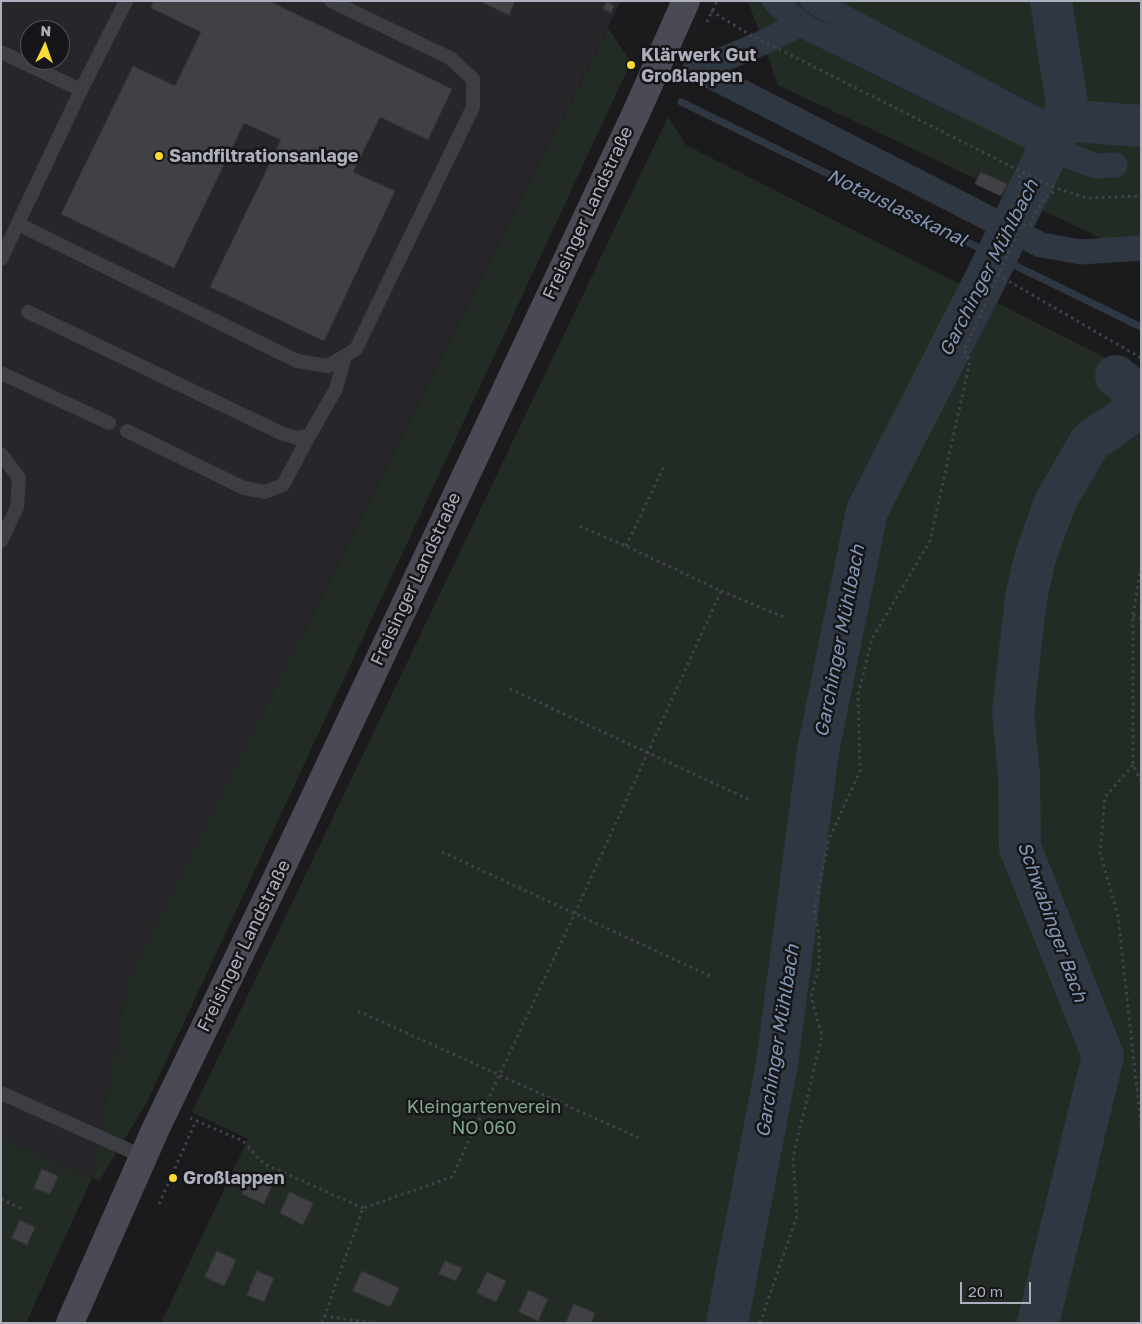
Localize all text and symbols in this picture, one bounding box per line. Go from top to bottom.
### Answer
north arrow [20,20,70,70]
text: N [40,22,52,39]
place label: Klärwerk Gut Großlappen [641,44,756,86]
marker: Klärwerk Gut Großlappen [625,59,637,71]
street label: Freisinger Landstraße [538,123,638,303]
place label: Sandfiltrationsanlage [169,145,358,167]
marker: Sandfiltrationsanlage [153,150,165,162]
water label: Notauslasskanal [823,164,971,252]
water label: Garchinger Mühlbach [935,176,1043,360]
street label: Freisinger Landstraße [366,489,466,669]
water label: Garchinger Mühlbach [810,543,870,739]
water label: Schwabinger Bach [1012,839,1092,1005]
street label: Freisinger Landstraße [193,856,295,1036]
water label: Garchinger Mühlbach [751,943,805,1139]
park label: Kleingartenverein NO 060 [407,1096,561,1138]
place label: Großlappen [183,1167,285,1189]
marker: Großlappen [167,1172,179,1184]
scale bar [962,1272,1033,1304]
text: 20 m [968,1282,1003,1300]

